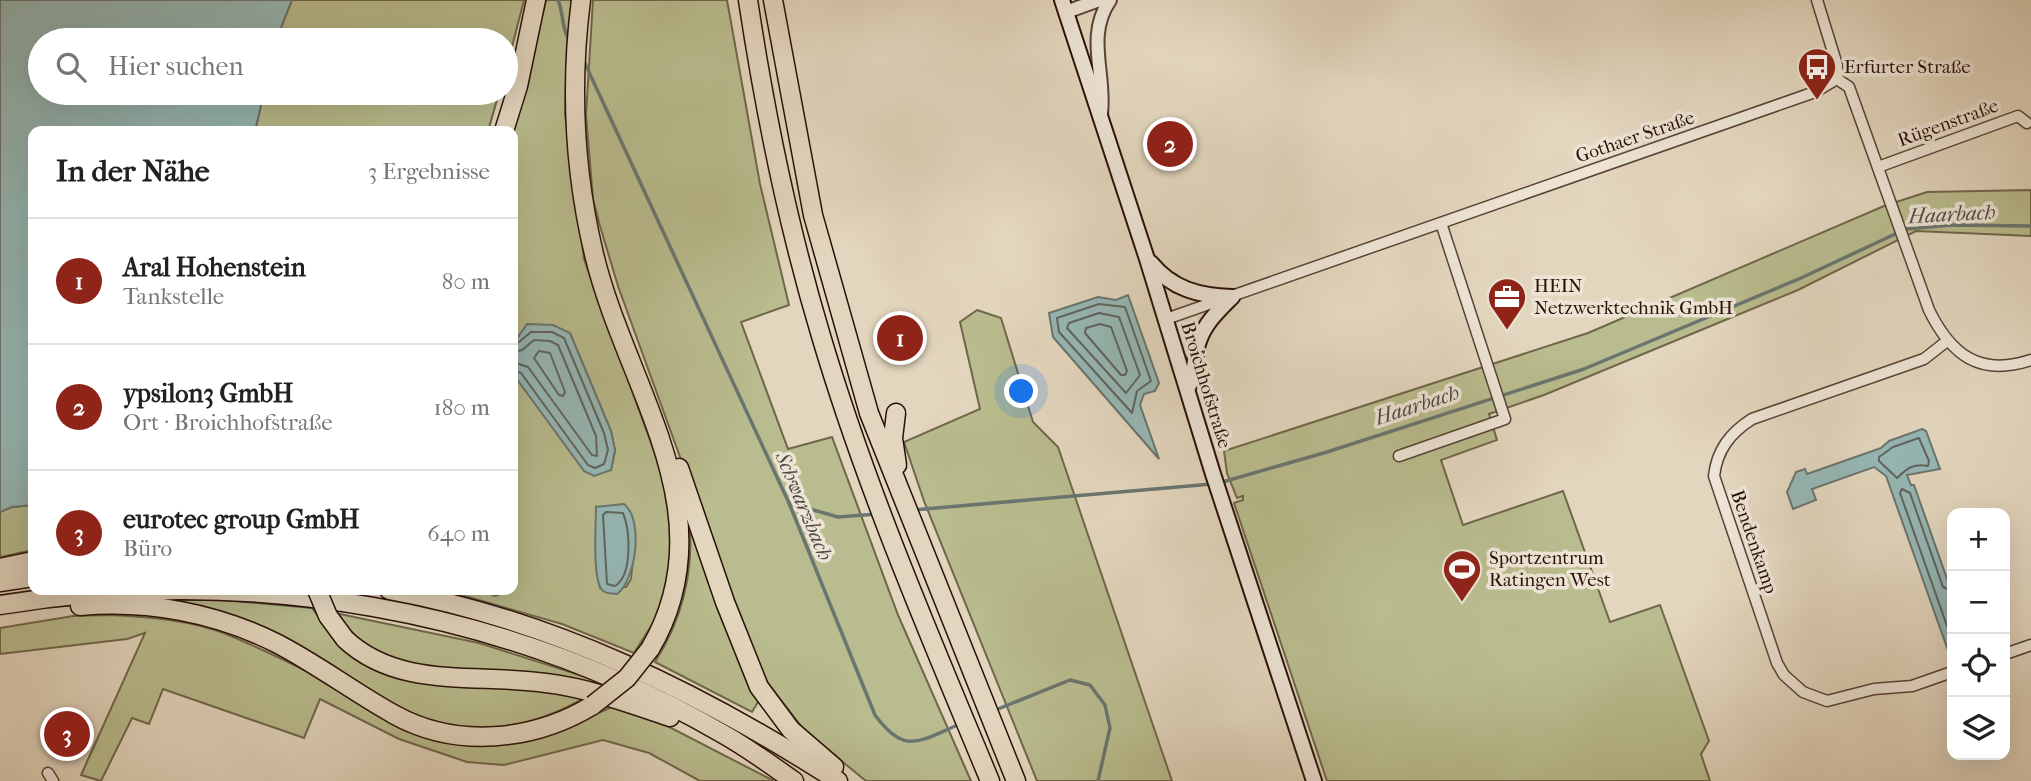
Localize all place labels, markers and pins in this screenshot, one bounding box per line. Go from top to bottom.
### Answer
bus stop icon: Erfurter Straße [1796,46,1838,101]
place label: Erfurter Straße [1844,56,1971,78]
pin: 2 [1147,118,1193,170]
place label: HEIN Netzwerktechnik GmbH [1534,275,1733,319]
office icon: HEIN Netzwerktechnik GmbH [1486,276,1528,331]
pin: 1 [877,312,923,364]
place label: Sportzentrum Ratingen West [1489,547,1611,591]
sports icon: Sportzentrum Ratingen West [1441,548,1483,603]
pin: 3 [44,708,90,760]

